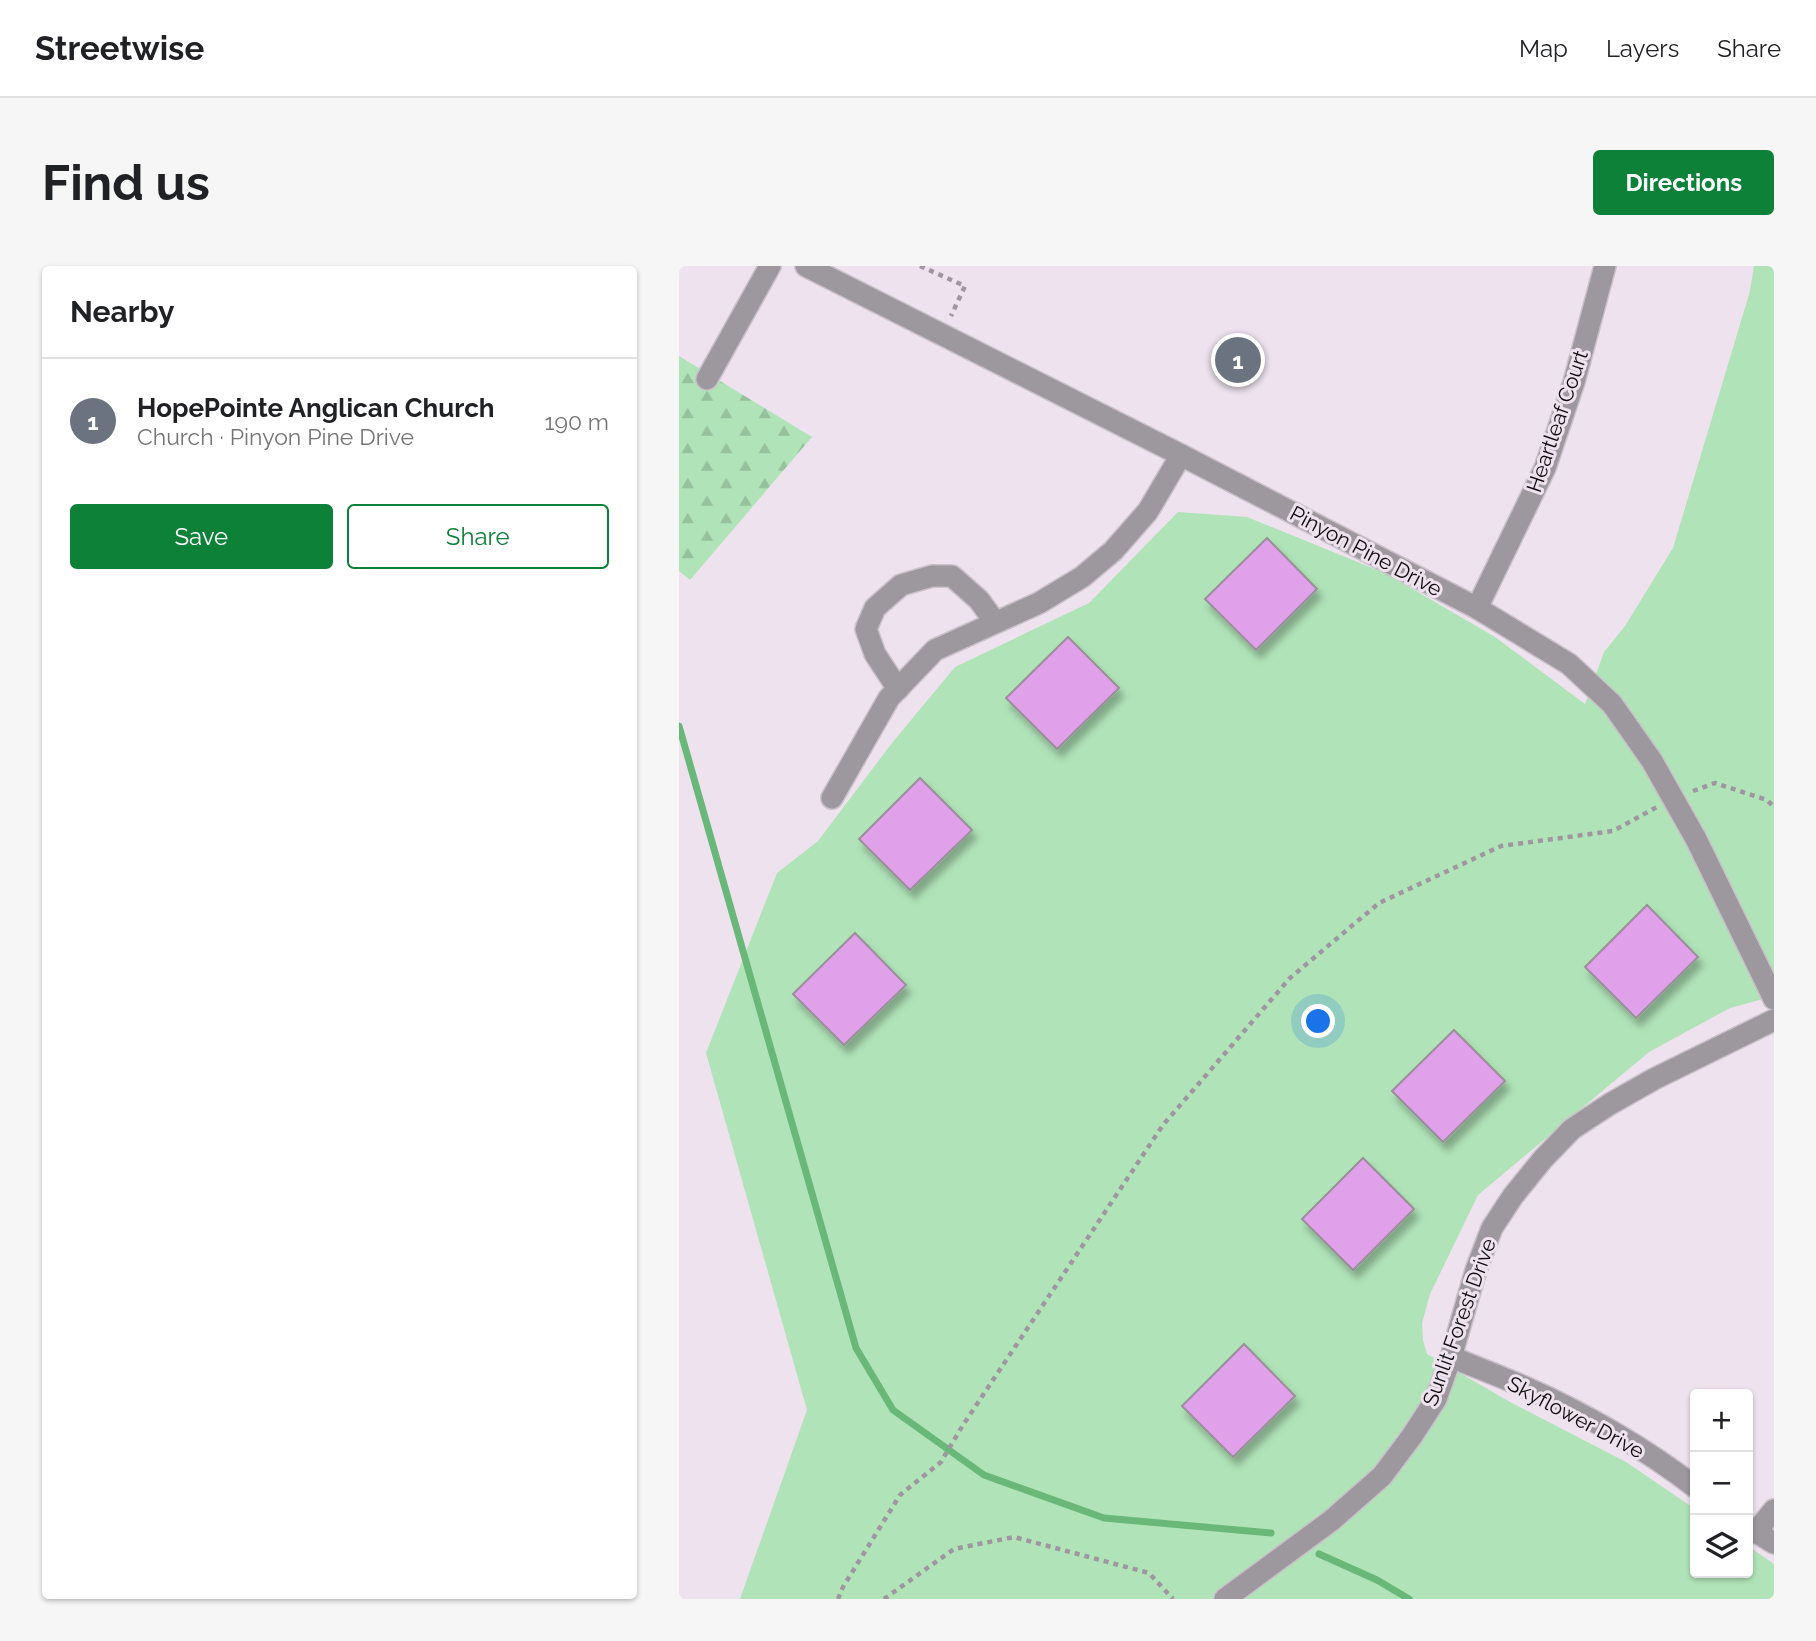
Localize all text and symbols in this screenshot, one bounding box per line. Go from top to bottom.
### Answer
text: Streetwise [35,29,204,68]
text: Map [1519,34,1568,63]
text: Layers [1606,34,1679,63]
text: Share [1717,34,1781,63]
button: Directions [1593,150,1774,215]
text: Find us [42,154,210,211]
text: Nearby [70,294,174,329]
pin: 1 [1215,334,1261,386]
street label: Heartleaf Court [1521,347,1593,495]
text: HopePointe Anglican Church [137,393,495,423]
text: 1 [87,408,99,435]
text: 190 m [545,408,609,435]
text: Church · Pinyon Pine Drive [137,423,414,450]
street label: Pinyon Pine Drive [1286,500,1446,602]
button: Save [70,504,333,569]
button: Share [347,504,609,569]
your location [1301,1004,1335,1038]
street label: Sunlit Forest Drive [1417,1235,1501,1409]
street label: Skyflower Drive [1503,1371,1649,1463]
map controls [1690,1389,1753,1578]
button: + [1690,1389,1753,1452]
button: − [1690,1452,1753,1515]
button: layers [1690,1515,1753,1578]

